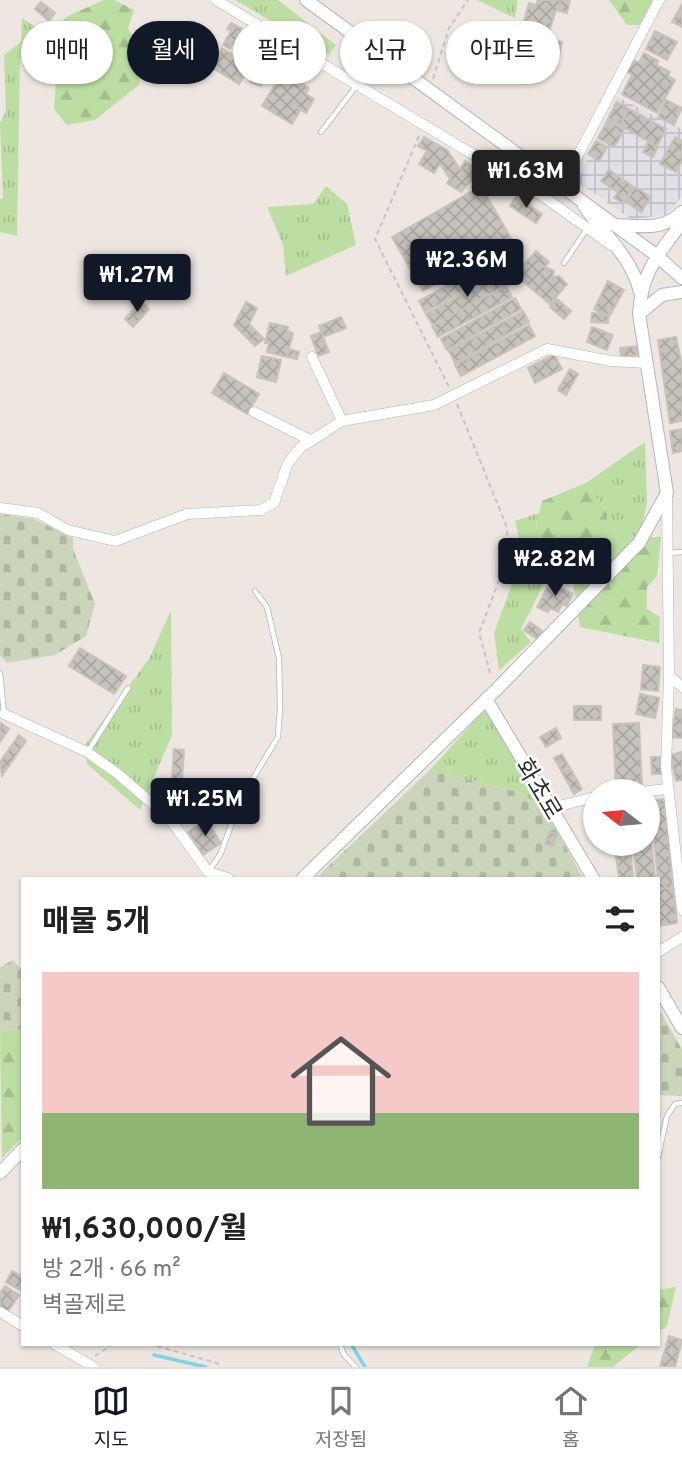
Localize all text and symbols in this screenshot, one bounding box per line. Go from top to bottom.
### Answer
chip: 매매 [21,21,113,84]
chip: 월세 [127,21,219,84]
chip: 필터 [233,21,326,84]
chip: 신규 [340,21,432,84]
chip: 아파트 [446,21,560,84]
pin: ₩1.63M [469,150,583,210]
text: ₩1.63M [488,158,564,187]
pin: ₩2.36M [410,240,524,299]
text: ₩2.36M [426,247,508,276]
pin: ₩1.27M [80,254,194,314]
text: ₩1.27M [100,262,174,291]
pin: ₩2.82M [498,538,612,598]
text: ₩2.82M [514,546,596,575]
street label: 화초로 [507,754,567,826]
pin: ₩1.25M [148,778,262,838]
north arrow [583,779,660,856]
map controls [583,779,660,856]
text: ₩1.25M [167,786,243,815]
icon: filters [601,900,639,938]
text: 매물 5개 [42,905,151,942]
icon: home [278,1018,404,1144]
text: ₩1,630,000/월 [42,1212,247,1249]
text: 방 2개 · 66 m² [42,1256,180,1285]
text: 벽골제로 [42,1292,127,1321]
tab: 지도 [92,1382,130,1453]
tab: 저장됨 [315,1382,367,1453]
tab: 홈 [552,1382,590,1453]

